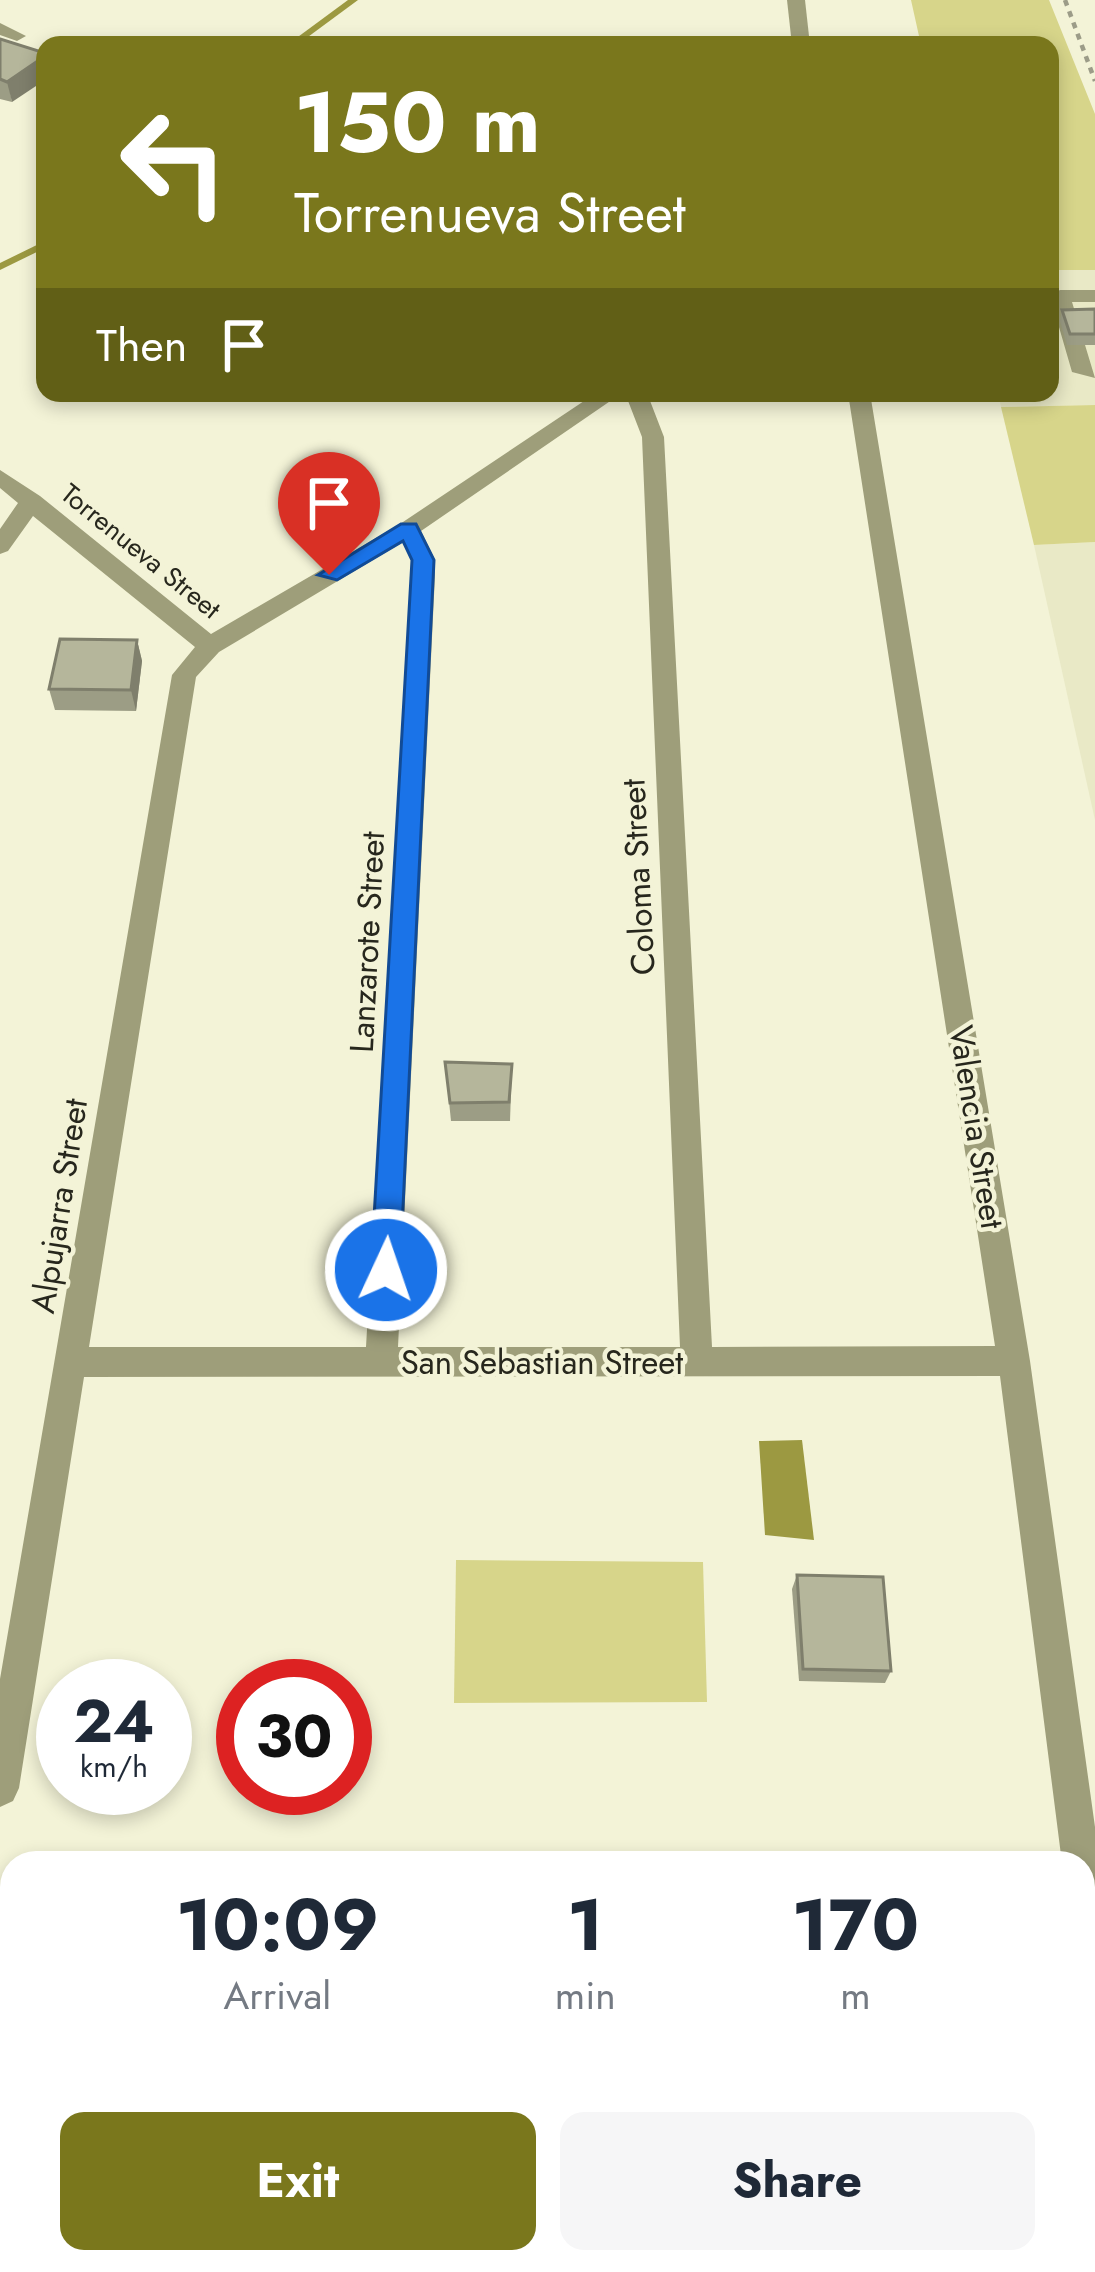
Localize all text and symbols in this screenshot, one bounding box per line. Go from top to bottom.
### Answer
text: 150 m [294,62,541,184]
icon: left [96,84,252,240]
text: Torrenueva Street [294,174,686,252]
icon: arrive [211,312,277,378]
text: Then [96,313,187,378]
pin [278,452,380,575]
icon: arrive [296,470,362,536]
street label: Torrenueva Street [53,474,230,628]
street label: Coloma Street [609,778,667,976]
street label: Lanzarote Street [338,830,396,1054]
street label: Valencia Street [938,1022,1016,1232]
street label: Alpujarra Street [19,1095,99,1317]
position arrow [323,1207,449,1333]
street label: San Sebastian Street [401,1339,683,1386]
speed limit sign: 30 [216,1659,372,1815]
text: 24 [73,1678,155,1765]
text: km/h [80,1745,148,1788]
text: 10:09 [176,1873,379,1977]
text: 1 [567,1873,604,1977]
text: 170 [792,1873,919,1977]
text: Arrival [224,1967,331,2024]
text: min [555,1967,616,2024]
text: m [840,1967,871,2024]
button: Exit [60,2112,536,2250]
button: Share [560,2112,1035,2250]

